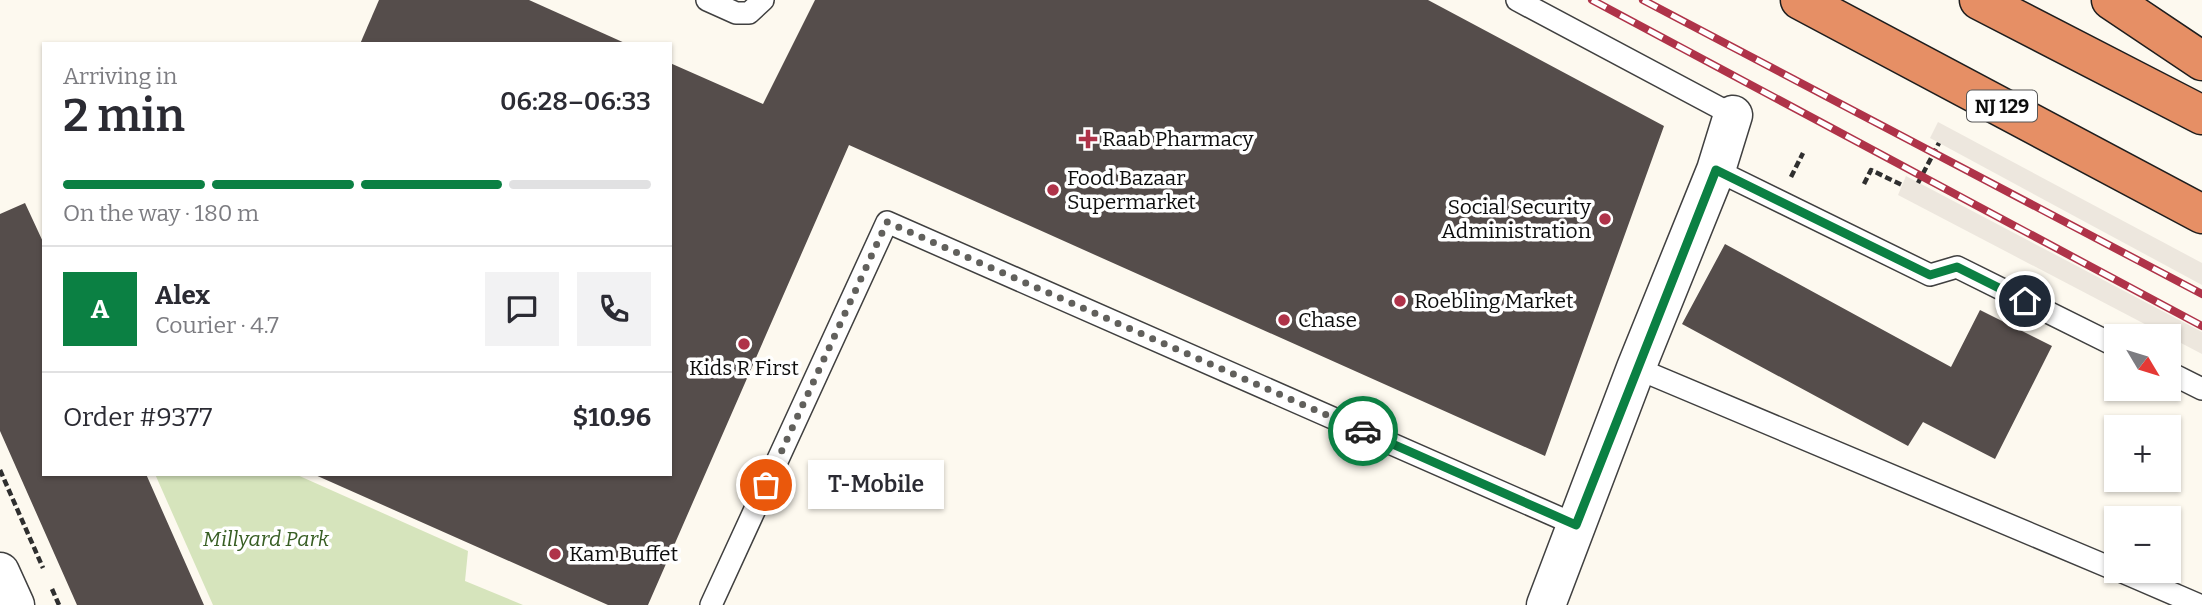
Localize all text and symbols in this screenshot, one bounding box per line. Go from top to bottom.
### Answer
text: Arriving in [63,62,177,90]
text: 06:28–06:33 [500,86,651,117]
text: 2 min [63,88,185,143]
road number: NJ 129 [1967,90,2037,122]
place label: Raab Pharmacy [1102,126,1255,152]
marker: Raab Pharmacy [1080,131,1096,147]
place label: Food Bazaar Supermarket [1067,165,1196,215]
marker: Food Bazaar Supermarket [1045,182,1061,198]
place label: Social Security Administration [1441,194,1592,244]
text: On the way · 180 m [63,199,259,227]
marker: Social Security Administration [1597,211,1613,227]
pin [1995,271,2055,331]
button: chat [485,272,559,346]
button: phone [577,272,651,346]
text: Alex [155,280,210,311]
icon: home [2006,282,2044,320]
place label: Roebling Market [1414,288,1574,314]
marker: Roebling Market [1392,293,1408,309]
text: A [91,294,109,325]
place label: Chase [1298,307,1357,333]
text: Courier · 4.7 [155,311,279,339]
marker: Chase [1276,312,1292,328]
north arrow [2104,324,2180,401]
map controls [2104,324,2181,583]
marker: Kids R First [736,336,752,352]
place label: Kids R First [689,355,799,381]
courier [1328,396,1398,466]
text: Order #9377 [63,402,212,433]
text: $10.96 [573,402,651,433]
icon: car [1344,412,1382,450]
button: + [2104,415,2181,492]
pin [736,455,796,515]
callout: T-Mobile [808,461,945,510]
icon: bag [747,466,785,504]
text: T-Mobile [828,470,924,498]
button: − [2104,506,2181,583]
park label: Millyard Park [203,526,330,552]
place label: Kam Buffet [569,541,678,567]
marker: Kam Buffet [547,546,563,562]

